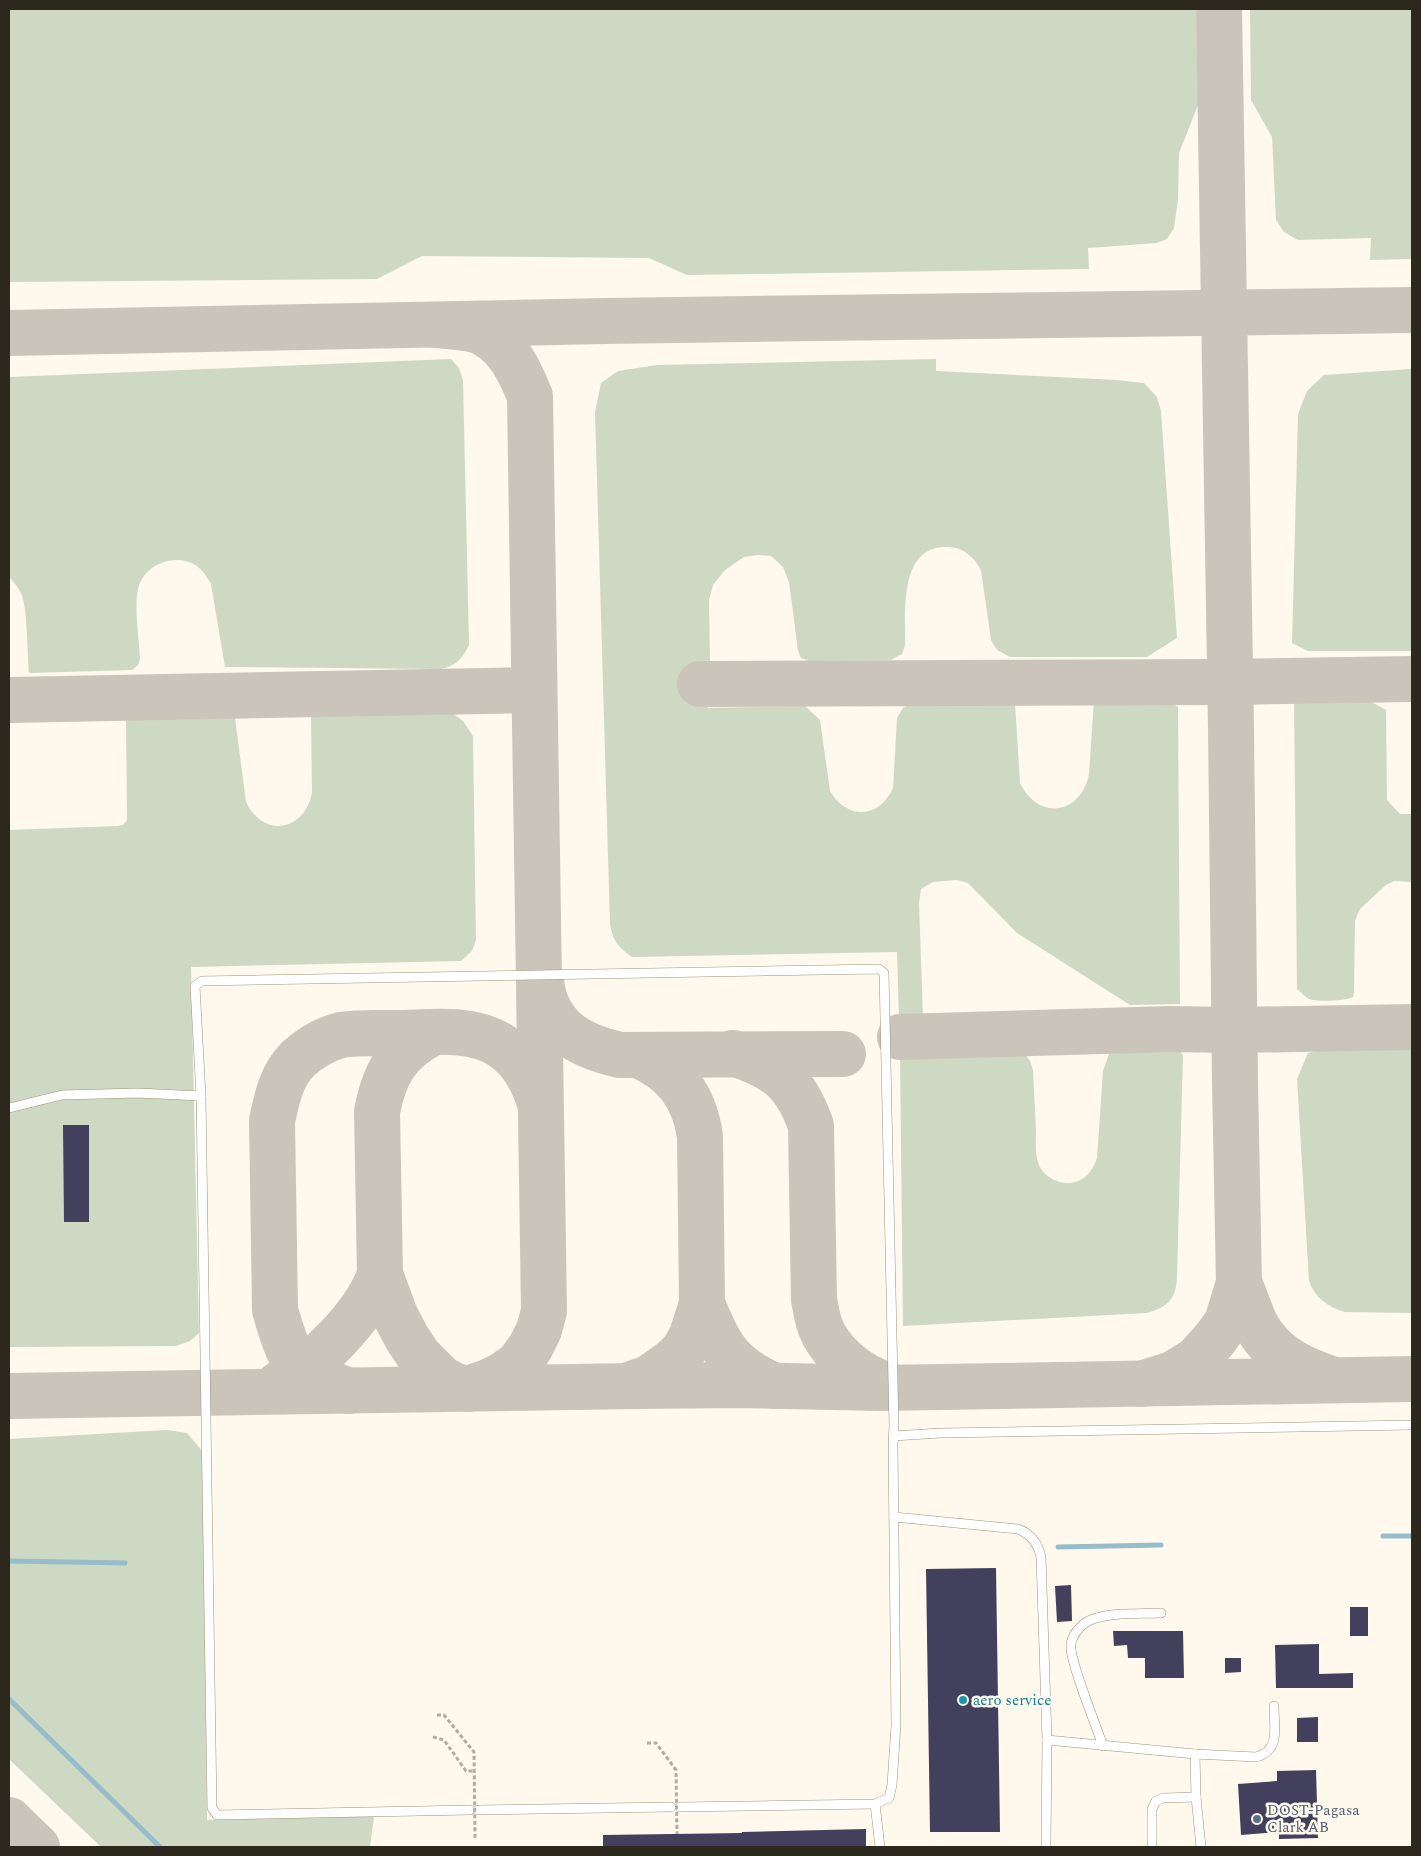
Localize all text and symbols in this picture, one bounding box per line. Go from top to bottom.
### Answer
place label: aero service [973,1689,1051,1712]
marker: aero service [957,1694,969,1706]
place label: DOST-Pagasa Clark AB [1267,1799,1360,1839]
marker: DOST-Pagasa Clark AB [1251,1813,1263,1825]

